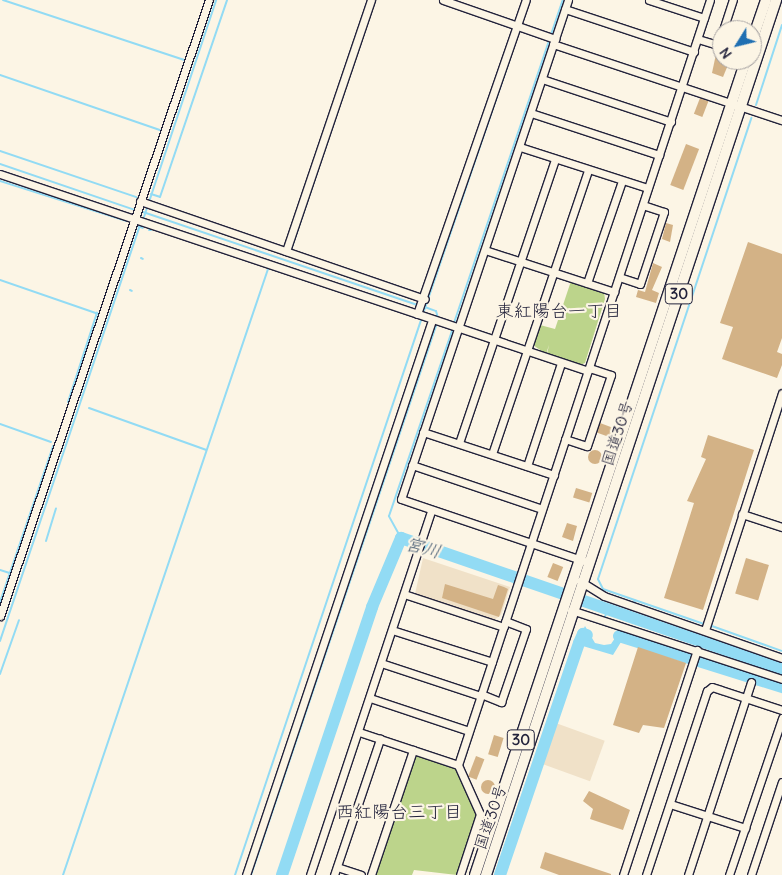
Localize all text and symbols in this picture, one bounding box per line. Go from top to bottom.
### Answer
north arrow [712,20,762,70]
text: N [716,44,736,62]
road number: 30 [664,282,694,306]
district label: 東紅陽台一丁目 [496,300,622,322]
street label: 国道30号 [597,398,637,468]
water label: 宮川 [403,533,443,563]
road number: 30 [506,728,536,752]
street label: 国道30号 [470,782,510,852]
district label: 西紅陽台三丁目 [336,801,462,823]

